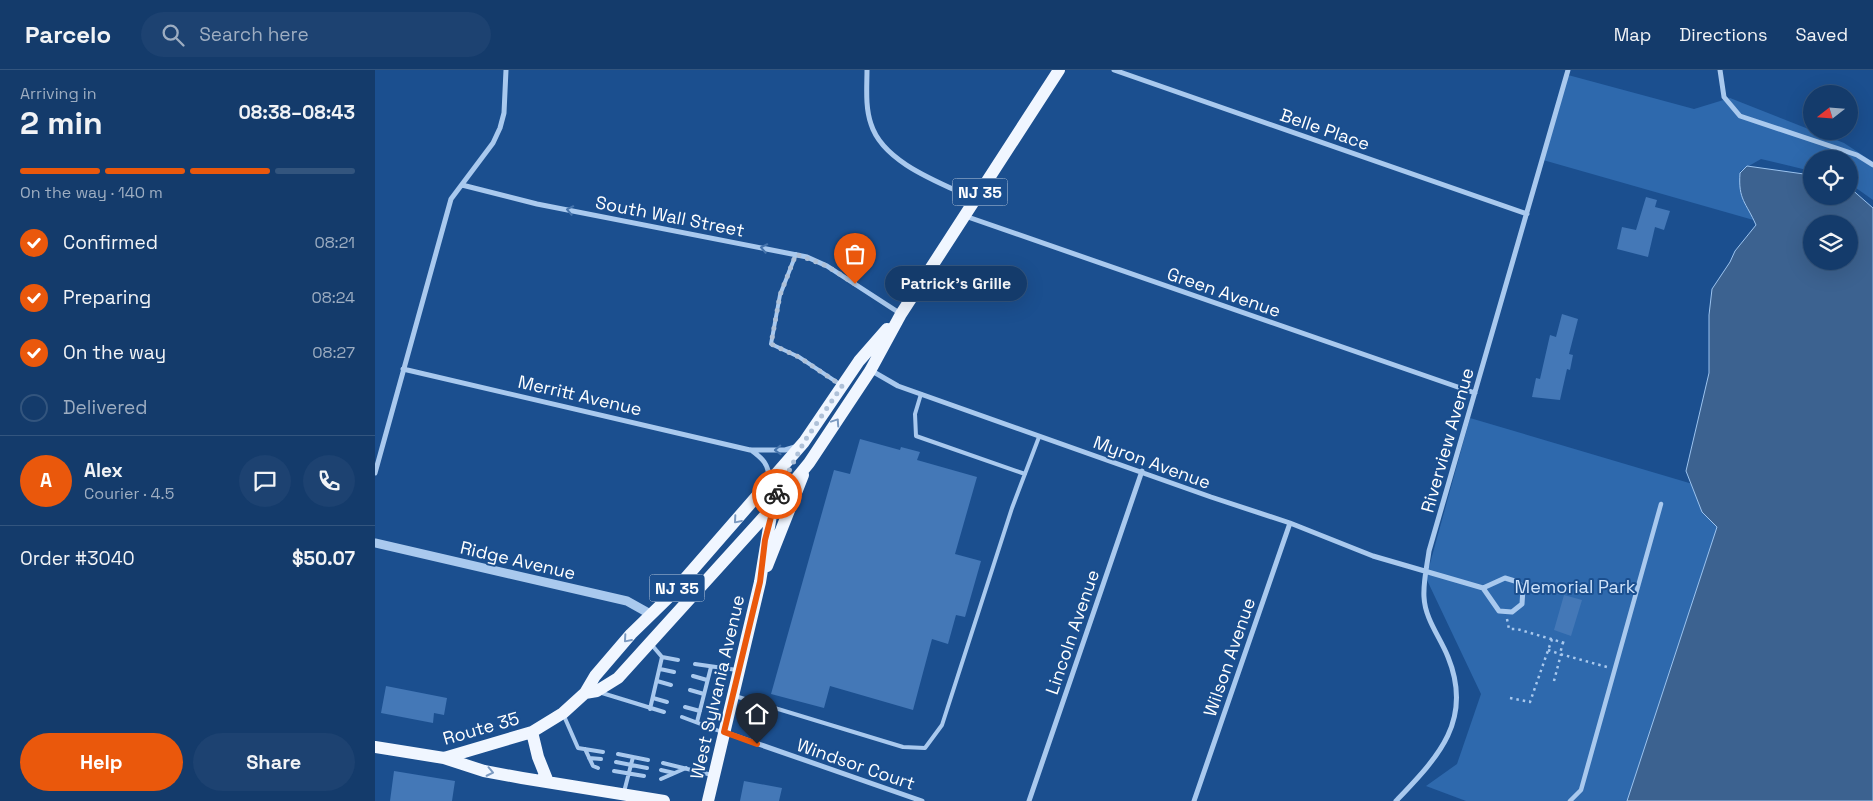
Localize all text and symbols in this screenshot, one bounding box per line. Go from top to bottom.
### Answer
search box [141,12,491,57]
text: Parcelo [25,19,111,50]
icon: search [159,21,187,49]
text: Search here [199,22,309,47]
text: Map [1614,23,1651,46]
text: Directions [1679,23,1768,46]
text: Saved [1796,23,1848,46]
text: Arriving in [20,83,97,104]
north arrow [1803,85,1857,140]
map controls [1803,85,1858,270]
text: 08:38–08:43 [239,100,355,125]
text: 2 min [20,103,103,143]
street label: Belle Place [1277,103,1373,155]
button: locate [1803,150,1858,205]
road number: NJ 35 [953,178,1007,206]
text: On the way · 140 m [20,182,163,203]
street label: South Wall Street [594,190,746,242]
one-way arrow [566,205,575,216]
button: layers [1803,215,1858,270]
icon: check [20,229,48,257]
text: Confirmed [63,230,158,255]
text: 08:21 [314,232,355,253]
pin [834,233,876,284]
icon: bag [841,240,869,268]
one-way arrow [760,243,768,254]
street label: Green Avenue [1164,262,1284,322]
callout: Patrick’s Grille [885,266,1027,302]
text: Patrick’s Grille [901,273,1011,294]
icon: check [20,284,48,312]
text: Preparing [63,285,151,310]
text: 08:24 [312,287,355,308]
icon: check [20,339,48,367]
text: On the way [63,340,166,365]
text: 08:27 [312,342,355,363]
street label: Riverview Avenue [1415,365,1479,515]
street label: Merritt Avenue [516,370,644,420]
text: Delivered [63,395,148,420]
one-way arrow [830,419,839,428]
street label: Myron Avenue [1090,430,1214,494]
one-way arrow [774,445,782,455]
button: chat [239,455,291,507]
button: phone [303,455,355,507]
text: Alex [84,458,123,483]
text: A [40,468,52,493]
courier [752,469,802,519]
icon: bike [763,480,791,508]
text: Courier · 4.5 [84,483,174,504]
one-way arrow [734,515,743,524]
street label: Ridge Avenue [458,536,578,584]
text: Order #3040 [20,546,135,571]
text: $50.07 [292,546,355,571]
street label: Lincoln Avenue [1040,567,1104,697]
road number: NJ 35 [649,574,705,602]
park label: Memorial Park [1515,575,1636,598]
street label: West Sylvania Avenue [685,593,749,781]
street label: Wilson Avenue [1198,595,1260,719]
one-way arrow [624,634,633,643]
pin [736,693,778,744]
icon: home [743,700,771,728]
street label: Route 35 [440,706,522,750]
button: Help [20,733,183,791]
button: Share [193,733,355,791]
street label: Windsor Court [794,733,918,795]
one-way arrow [486,766,495,777]

